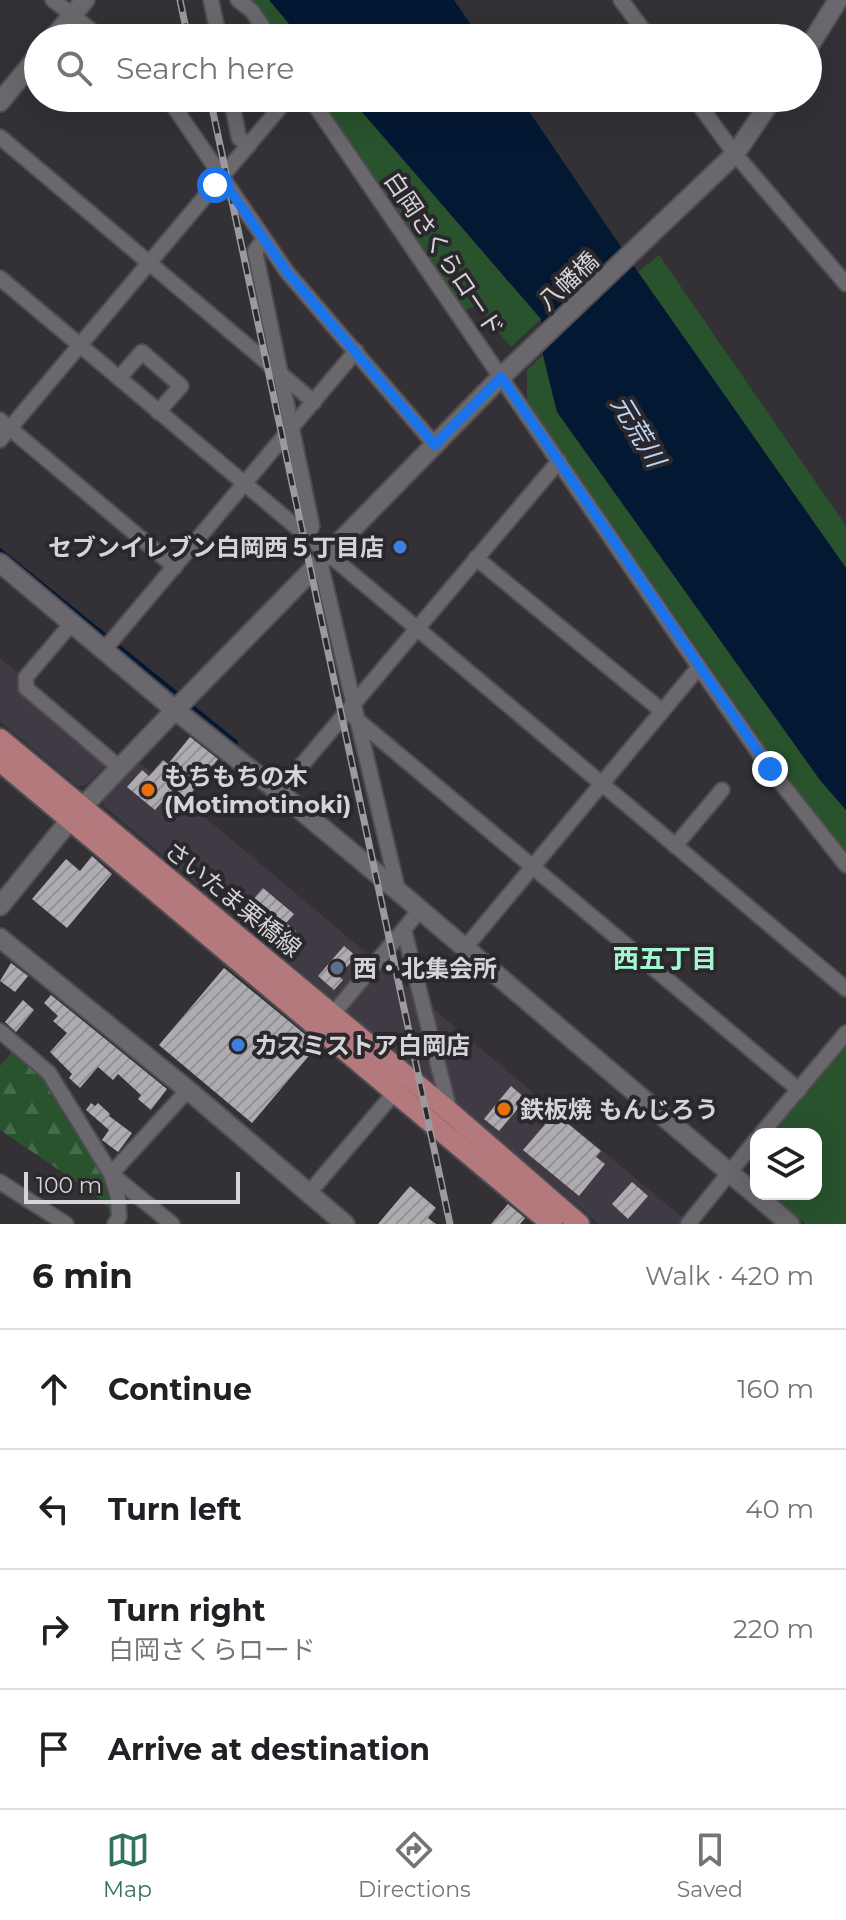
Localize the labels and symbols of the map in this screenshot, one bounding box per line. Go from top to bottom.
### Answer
street label: 白岡さくらロード [378,166,510,342]
route start [197,167,233,203]
street label: 八幡橋 [532,246,604,316]
water label: 元荒川 [604,389,673,475]
place label: セブンイレブン白岡西５丁目店 [48,533,384,562]
marker: セブンイレブン白岡西５丁目店 [391,538,409,556]
route end [752,751,788,787]
place label: もちもちの木 (Motimotinoki) [164,762,351,819]
marker: もちもちの木 (Motimotinoki) [139,781,157,799]
street label: さいたま栗橋線 [159,835,307,963]
district label: 西五丁目 [613,943,717,975]
place label: 西・北集会所 [353,954,497,983]
marker: 西・北集会所 [328,959,346,977]
place label: カスミストア白岡店 [254,1031,470,1060]
marker: カスミストア白岡店 [229,1036,247,1054]
place label: 鉄板焼 もんじろう [520,1095,719,1124]
marker: 鉄板焼 もんじろう [495,1100,513,1118]
scale bar [24,1168,240,1204]

